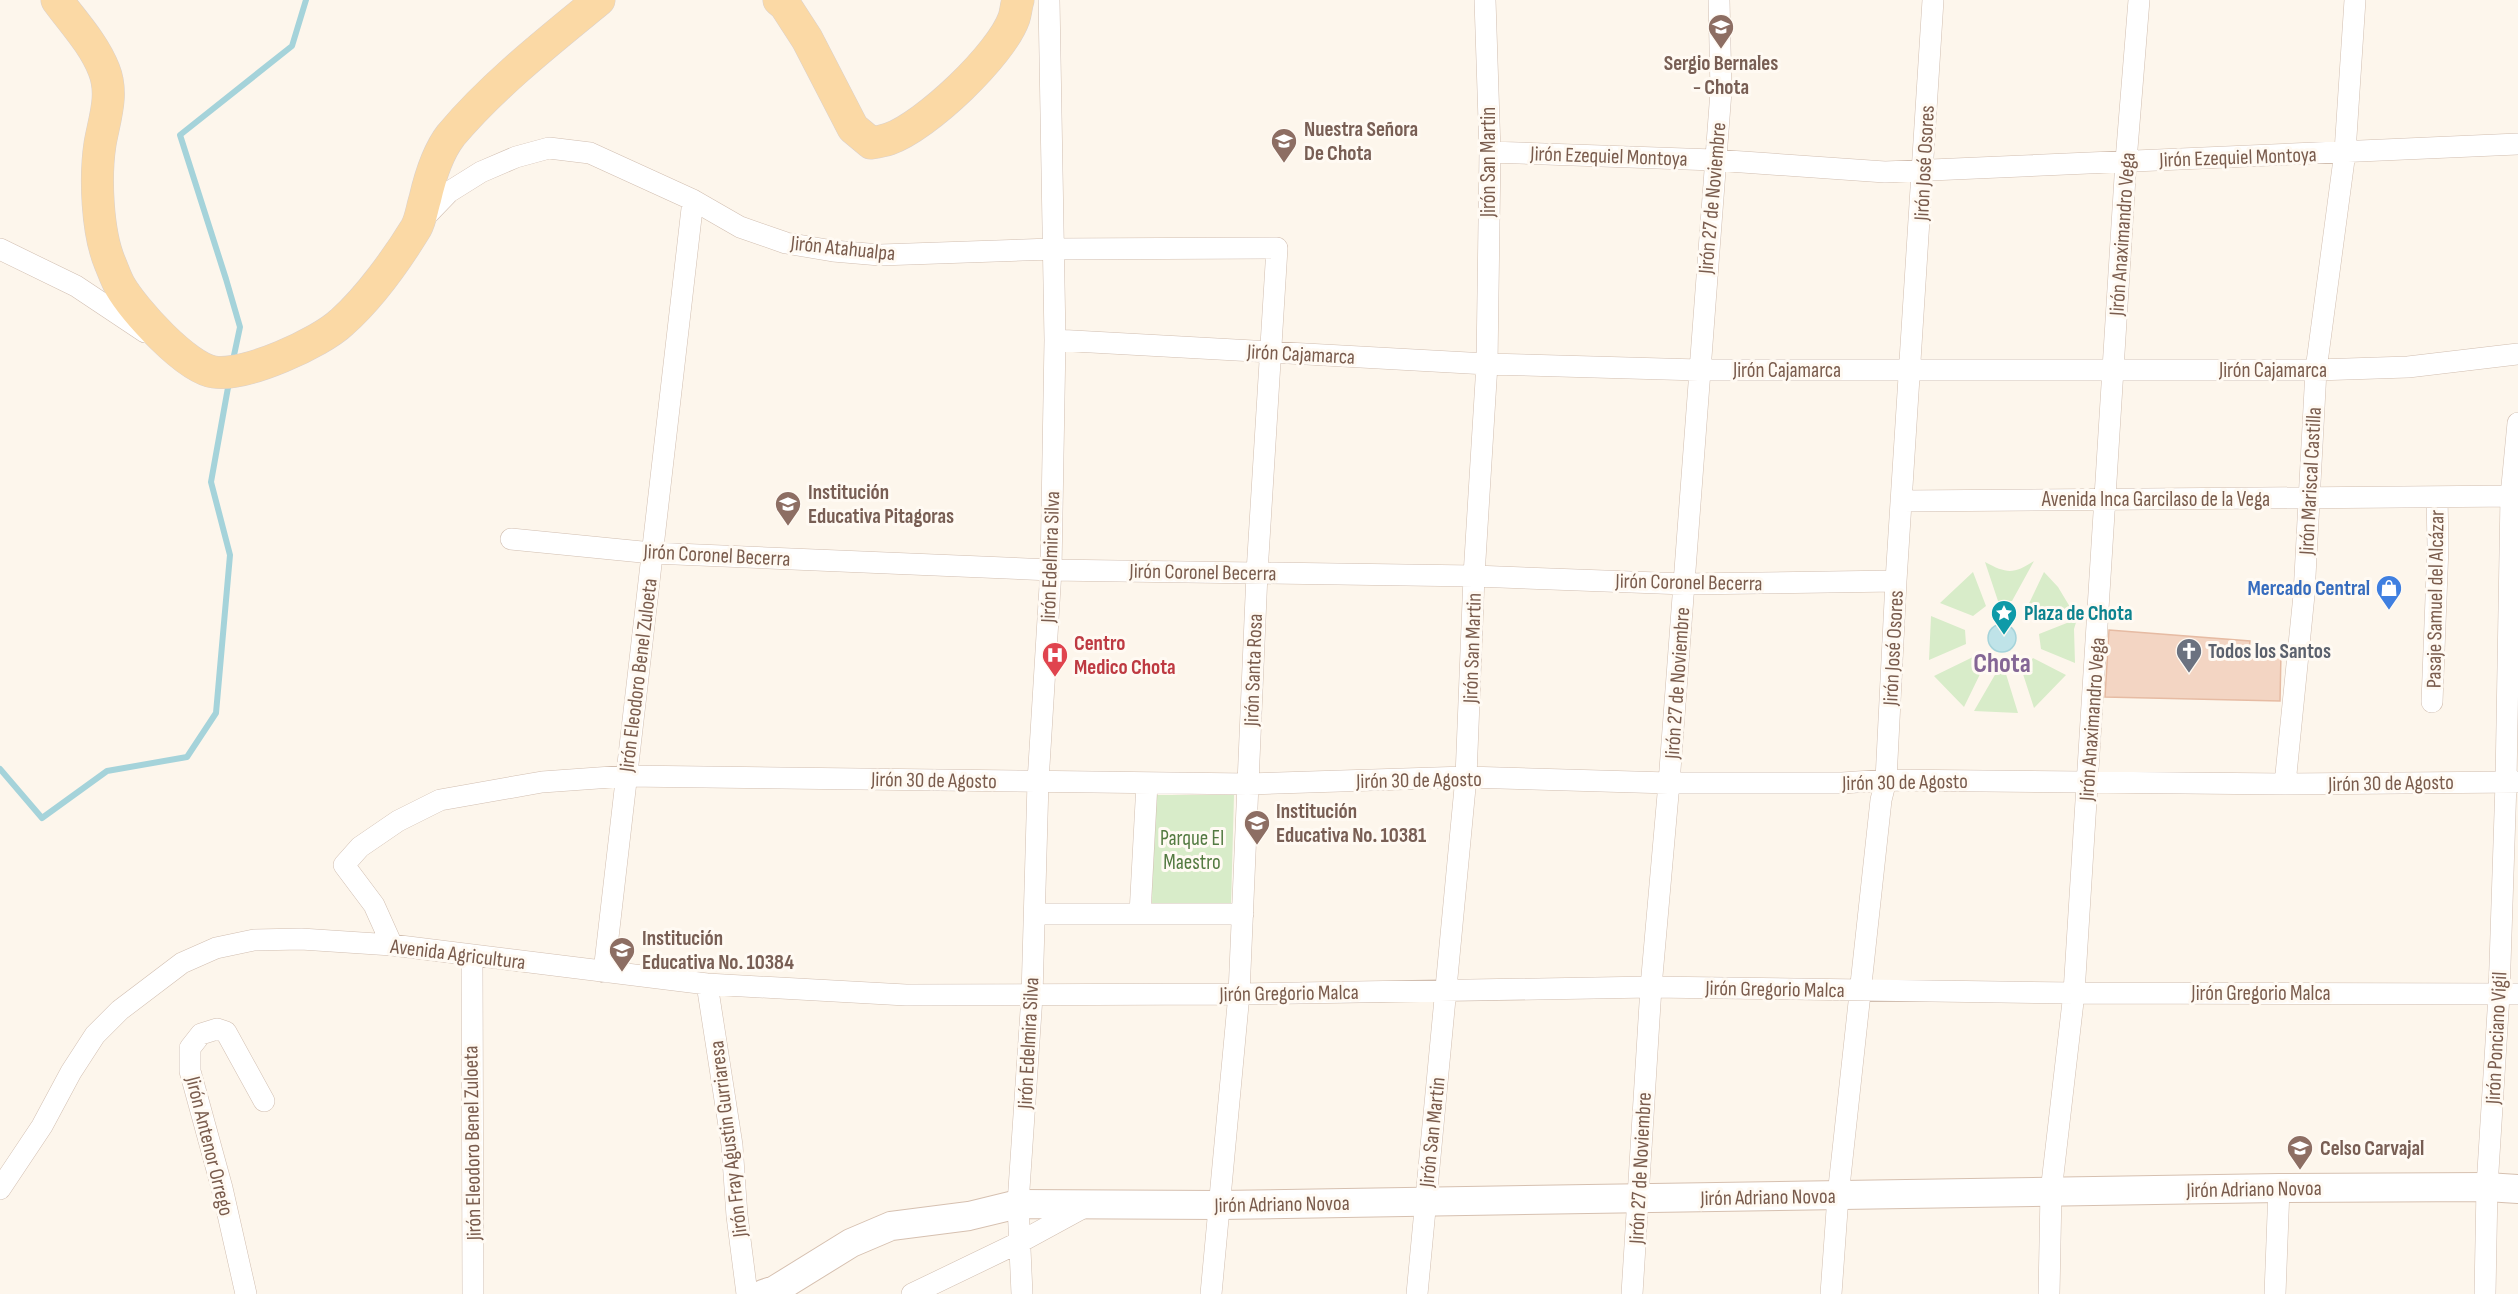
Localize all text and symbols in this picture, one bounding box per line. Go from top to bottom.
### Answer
school or university icon: Sergio Bernales - Chota [1706,12,1736,50]
place label: Sergio Bernales - Chota [1664,51,1778,100]
street label: Jirón José Osores [1909,105,1940,222]
street label: Jirón San Martin [1476,107,1501,218]
place label: Nuestra Señora De Chota [1304,117,1418,166]
street label: Jirón 27 de Noviembre [1693,121,1732,276]
school or university icon: Nuestra Señora De Chota [1269,126,1299,164]
street label: Jirón Ezequiel Montoya [1529,141,1688,172]
street label: Jirón Ezequiel Montoya [2158,142,2317,173]
street label: Jirón Anaximandro Vega [2104,152,2141,318]
street label: Jirón Atahualpa [788,230,896,266]
street label: Jirón Cajamarca [1245,339,1356,370]
street label: Jirón Cajamarca [1732,358,1841,383]
street label: Jirón Cajamarca [2218,358,2327,383]
street label: Jirón Mariscal Castilla [2294,406,2327,557]
place label: Institución Educativa Pitagoras [808,480,954,529]
street label: Avenida Inca Garcilaso de la Vega [2041,487,2270,512]
school or university icon: Institución Educativa Pitagoras [773,489,803,527]
street label: Jirón Edelmira Silva [1036,491,1065,624]
street label: Pasaje Samuel del Alcázar [2421,510,2450,688]
street label: Jirón Coronel Becerra [642,539,791,572]
street label: Jirón Coronel Becerra [1128,559,1277,586]
street label: Jirón Coronel Becerra [1614,569,1763,596]
shop icon: Mercado Central [2374,573,2404,611]
place label: Mercado Central [2248,576,2370,601]
street label: Jirón Eleodoro Benel Zuloeta [614,577,663,774]
street label: Jirón José Osores [1878,590,1909,707]
street label: Jirón San Martin [1458,592,1487,705]
place icon: Plaza de Chota [1989,598,2019,636]
place label: Plaza de Chota [2024,601,2132,626]
street label: Jirón 27 de Noviembre [1660,606,1695,761]
street label: Jirón Santa Rosa [1239,613,1268,728]
place label: Centro Medico Chota [1074,631,1176,680]
church icon: Todos los Santos [2174,636,2204,674]
street label: Jirón Anaximandro Vega [2074,637,2111,803]
place label: Todos los Santos [2208,639,2331,664]
hospital icon: Centro Medico Chota [1040,640,1070,678]
district label: Chota [1973,648,2031,680]
street label: Jirón 30 de Agosto [870,767,997,794]
street label: Jirón 30 de Agosto [1355,767,1482,794]
street label: Jirón 30 de Agosto [1841,769,1968,796]
street label: Jirón 30 de Agosto [2327,770,2454,797]
place label: Institución Educativa No. 10381 [1276,799,1426,848]
school or university icon: Institución Educativa No. 10381 [1242,808,1272,846]
park label: Parque El Maestro [1160,826,1224,875]
place label: Institución Educativa No. 10384 [642,926,794,975]
street label: Avenida Agricultura [388,934,527,975]
school or university icon: Institución Educativa No. 10384 [607,935,637,973]
street label: Jirón Ponciano Vigil [2480,971,2512,1106]
street label: Jirón Gregorio Malca [1704,976,1845,1003]
street label: Jirón Edelmira Silva [1013,977,1044,1110]
street label: Jirón Gregorio Malca [1218,980,1359,1007]
street label: Jirón Gregorio Malca [2190,981,2331,1006]
street label: Jirón Fray Agustin Gurriaresa [704,1039,753,1240]
street label: Jirón Eleodoro Benel Zuloeta [458,1045,487,1242]
street label: Jirón Antenor Orrego [180,1073,239,1218]
street label: Jirón San Martin [1414,1076,1451,1189]
street label: Jirón 27 de Noviembre [1624,1091,1657,1246]
school or university icon: Celso Carvajal [2285,1133,2315,1171]
place label: Celso Carvajal [2320,1136,2424,1161]
street label: Jirón Adriano Novoa [2185,1176,2322,1203]
street label: Jirón Adriano Novoa [1699,1184,1836,1211]
street label: Jirón Adriano Novoa [1213,1191,1350,1218]

